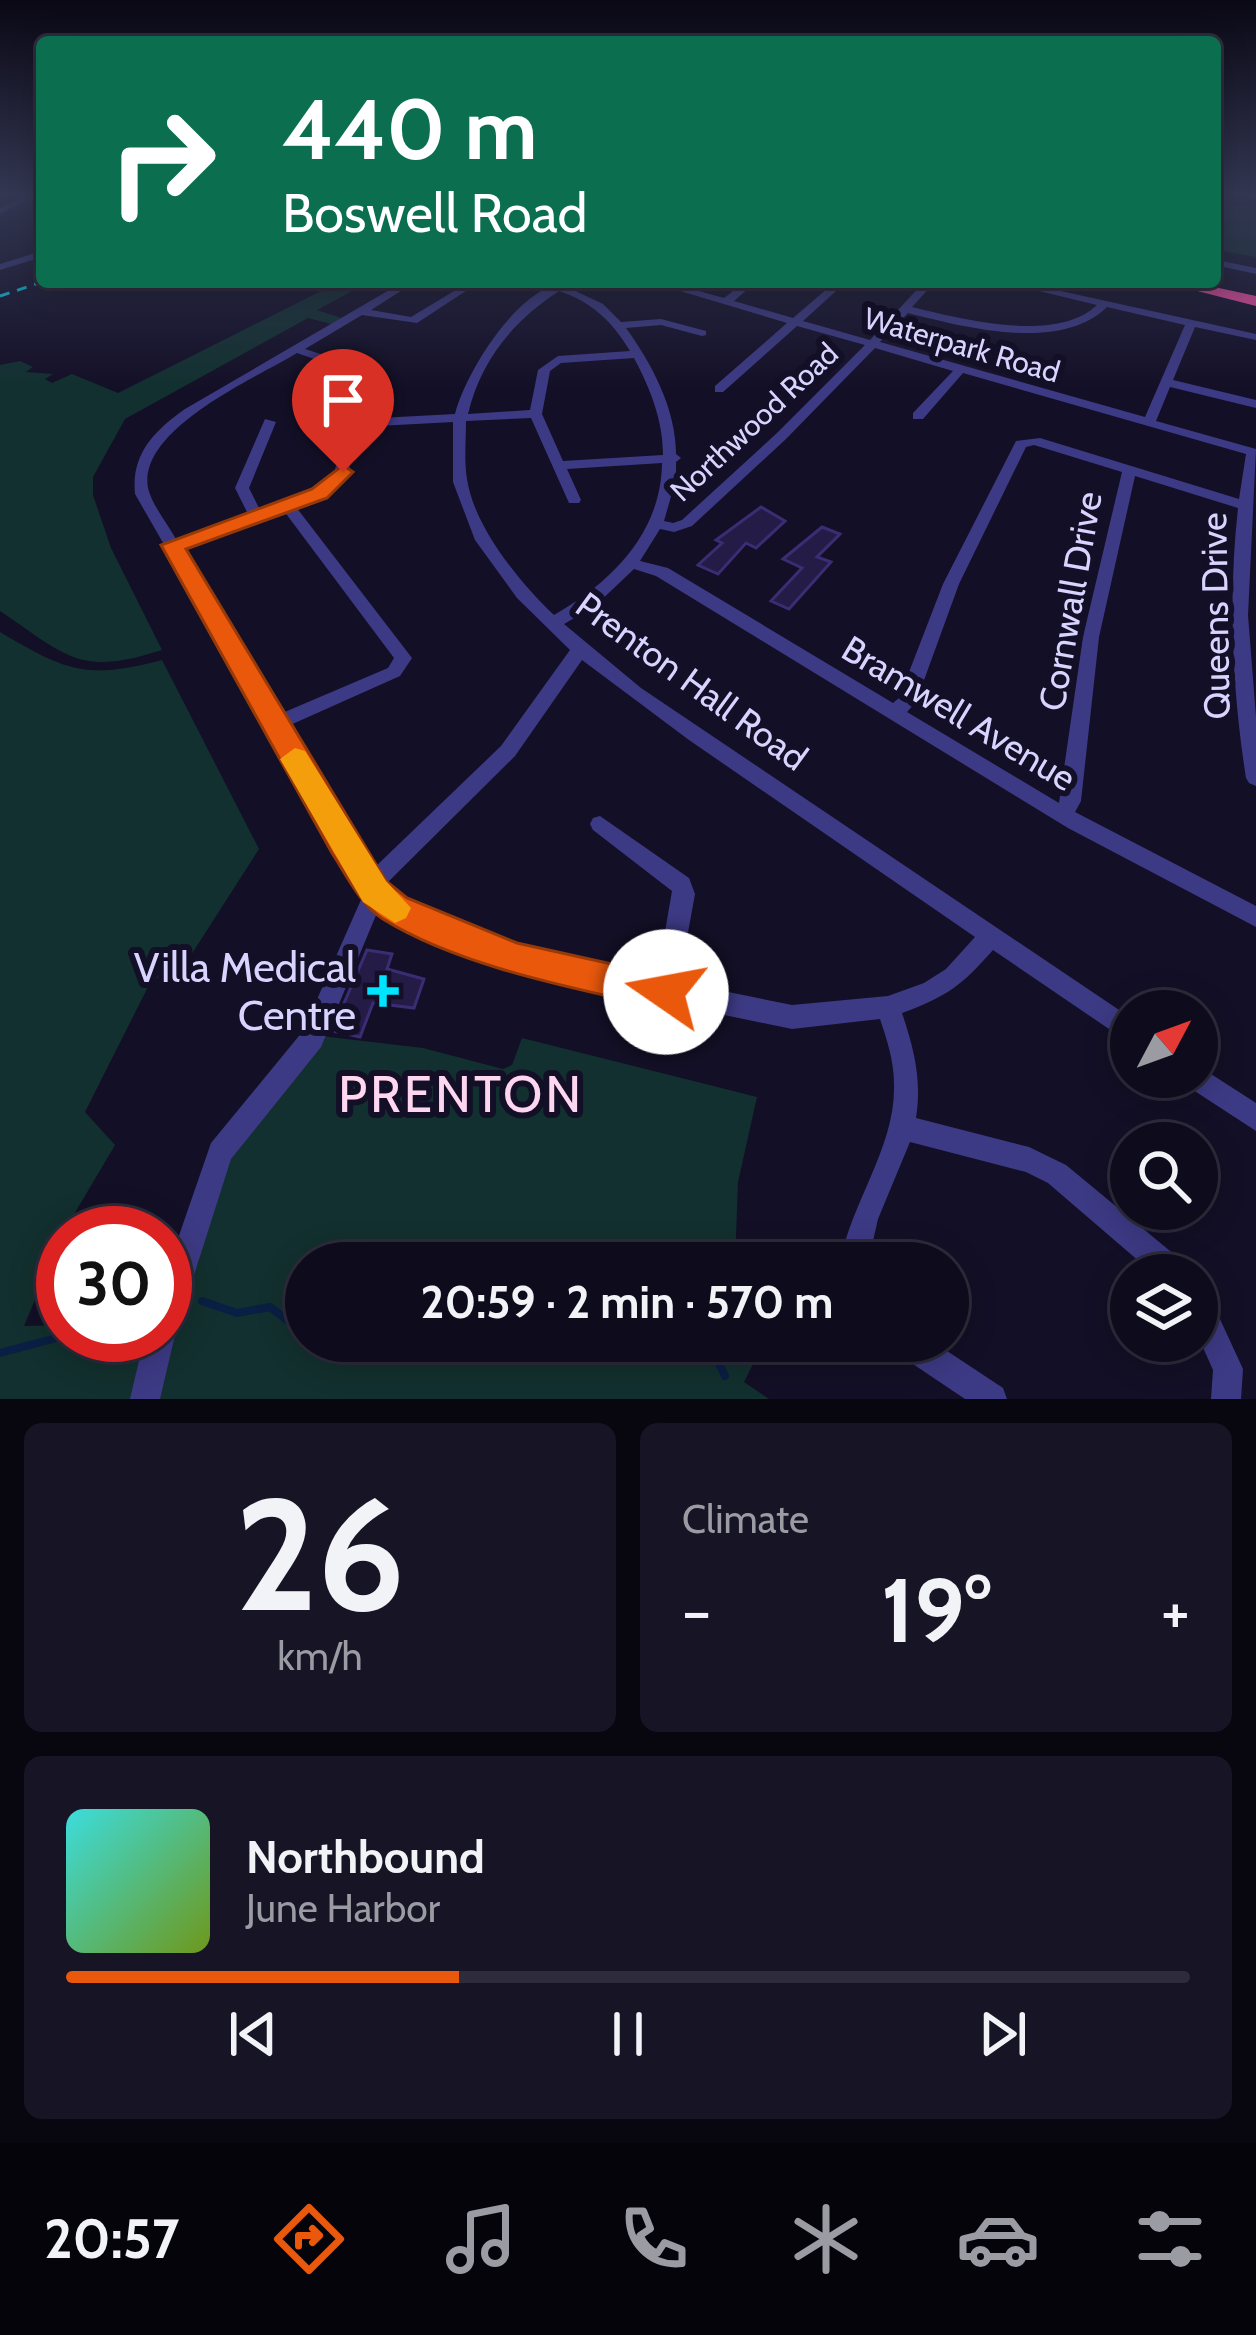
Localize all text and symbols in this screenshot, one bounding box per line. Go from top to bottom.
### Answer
text: 440 m [282,78,538,180]
icon: right [84,84,240,240]
text: Boswell Road [282,180,588,246]
street label: Waterpark Road [860,299,1064,391]
street label: Northwood Road [662,335,846,509]
pin [292,349,394,472]
icon: arrive [310,367,376,433]
street label: Cornwall Drive [1029,488,1111,714]
street label: Queens Drive [1191,512,1239,720]
street label: Prenton Hall Road [568,582,816,780]
street label: Bramwell Avenue [834,626,1084,800]
position arrow [603,929,729,1055]
place label: Villa Medical Centre [134,941,356,1041]
marker: Villa Medical Centre [367,975,399,1007]
north arrow [1110,990,1218,1098]
map controls [1110,990,1218,1362]
district label: PRENTON [338,1063,584,1125]
button: search [1110,1122,1218,1230]
speed limit sign: 30 [36,1206,192,1362]
button: layers [1110,1254,1218,1362]
text: 20:59 · 2 min · 570 m [421,1275,833,1329]
text: 26 [235,1459,405,1649]
text: Climate [682,1495,809,1543]
text: 19° [881,1555,991,1665]
text: − [682,1570,711,1651]
text: + [1161,1570,1190,1651]
text: km/h [277,1632,363,1680]
text: Northbound [246,1830,485,1884]
text: June Harbor [246,1884,440,1932]
icon: previous [220,2001,286,2067]
icon: pause [595,2001,661,2067]
icon: next [970,2001,1036,2067]
icon: directions [267,2197,351,2281]
icon: music [439,2197,523,2281]
icon: phone [612,2197,696,2281]
icon: climate [784,2197,868,2281]
icon: car [956,2197,1040,2281]
icon: filters [1128,2197,1212,2281]
text: 20:57 [44,2206,179,2272]

